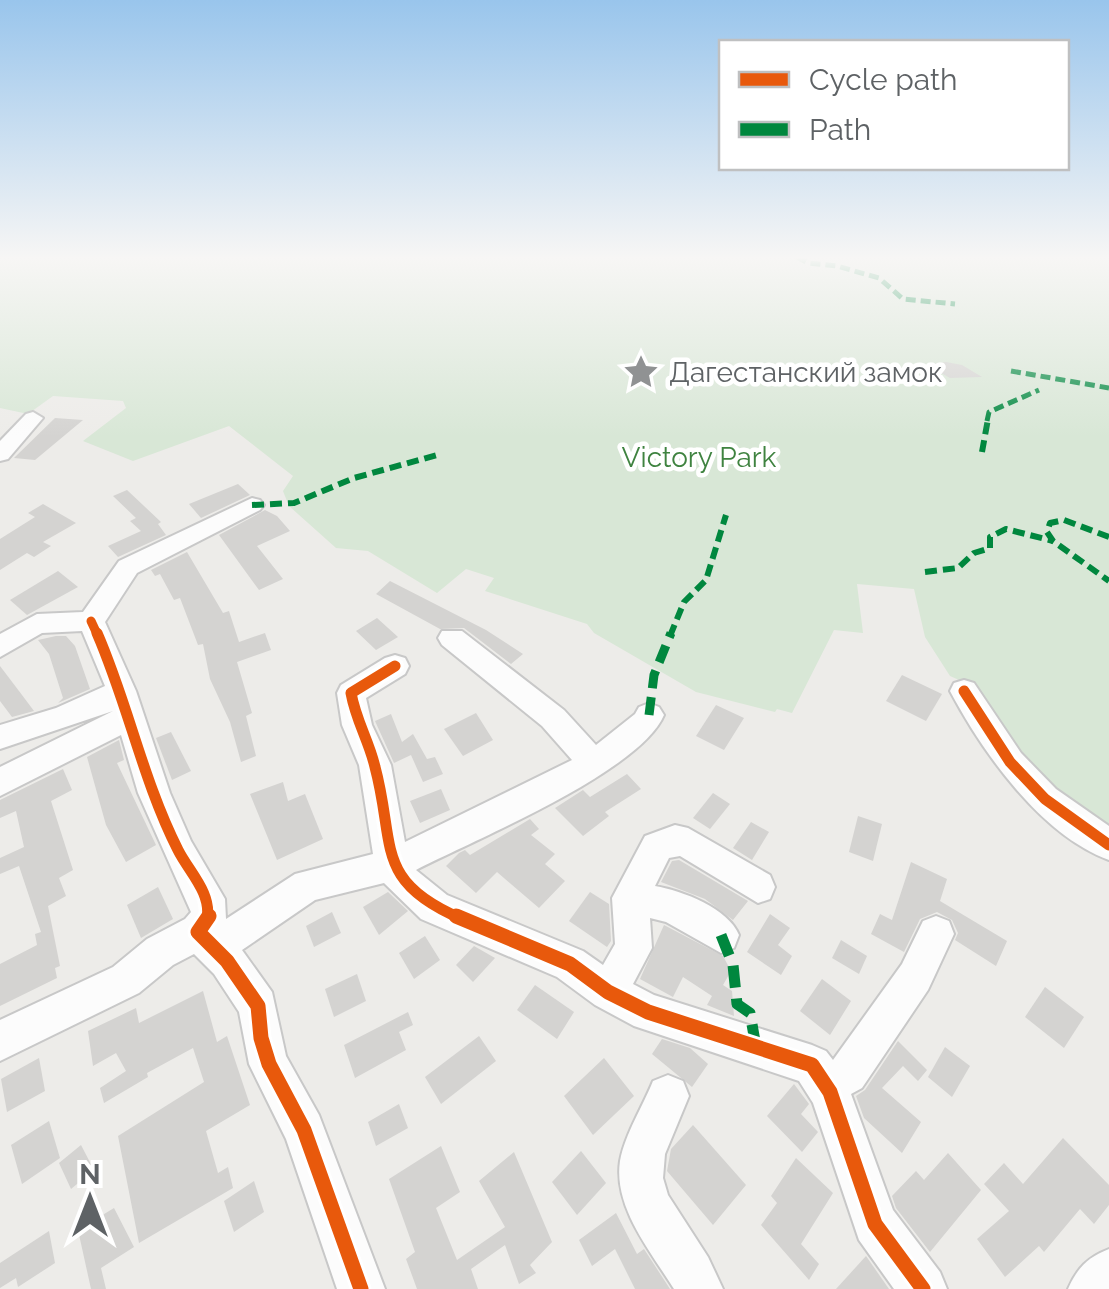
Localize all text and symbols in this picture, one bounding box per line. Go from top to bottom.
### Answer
legend [719,40,1069,170]
text: Cycle path [809,62,957,97]
text: Path [809,112,871,147]
place icon: Дагестанский замок [622,353,660,391]
place label: Дагестанский замок [669,356,943,389]
park label: Victory Park [622,441,777,474]
north arrow [40,1149,140,1249]
text: N [79,1158,101,1191]

